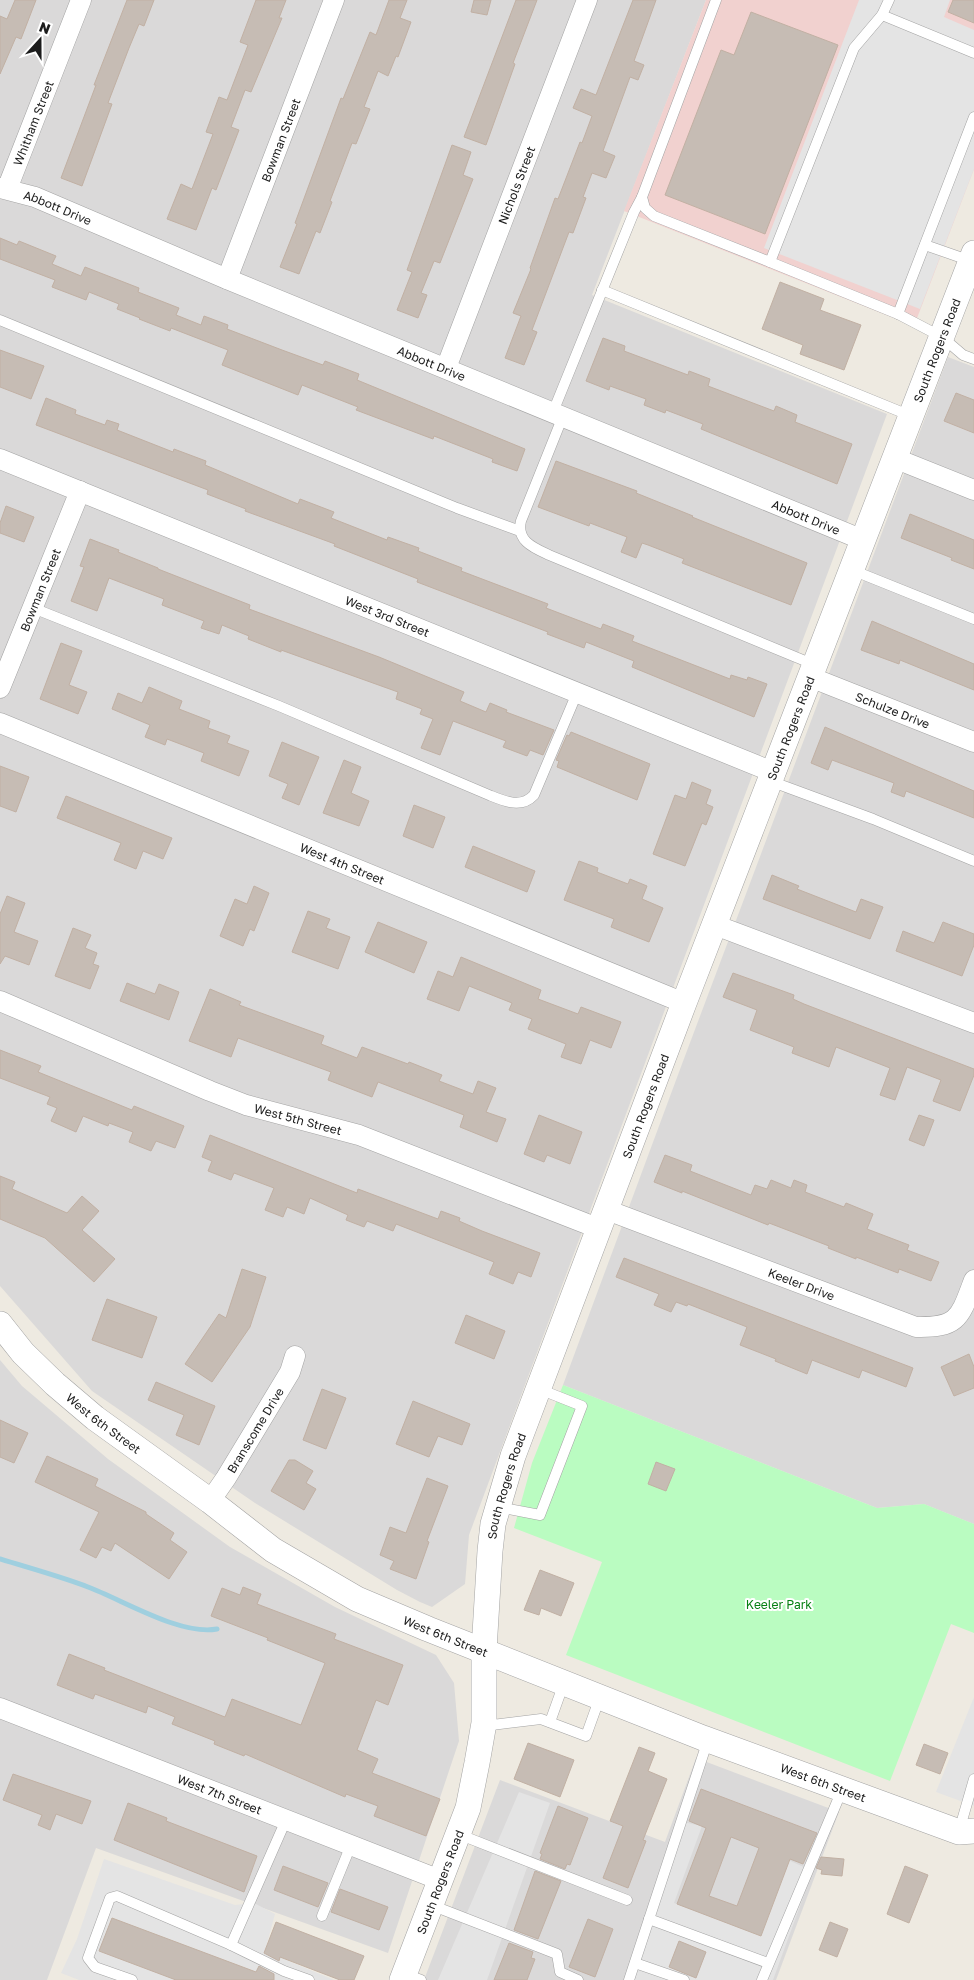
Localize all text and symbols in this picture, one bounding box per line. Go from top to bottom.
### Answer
north arrow [15,15,65,65]
text: N [37,18,53,37]
street label: Whitham Street [9,78,56,168]
street label: Bowman Street [258,96,303,184]
street label: Nichols Street [494,144,538,226]
street label: Abbott Drive [22,187,94,228]
street label: South Rogers Road [909,296,963,404]
street label: Abbott Drive [395,342,468,384]
street label: Abbott Drive [770,496,843,537]
street label: Bowman Street [16,546,64,634]
street label: West 3rd Street [343,592,432,640]
street label: South Rogers Road [763,674,817,782]
street label: Schulze Drive [853,688,932,731]
street label: West 4th Street [298,839,387,887]
street label: South Rogers Road [619,1052,672,1160]
street label: West 5th Street [253,1100,344,1138]
street label: Keeler Drive [766,1264,837,1303]
street label: Branscome Drive [223,1385,287,1476]
street label: West 6th Street [63,1389,144,1456]
street label: South Rogers Road [484,1431,529,1540]
park label: Keeler Park [746,1597,812,1612]
street label: West 6th Street [401,1612,491,1660]
street label: West 6th Street [778,1760,868,1805]
street label: West 7th Street [175,1771,264,1817]
street label: South Rogers Road [413,1828,466,1936]

